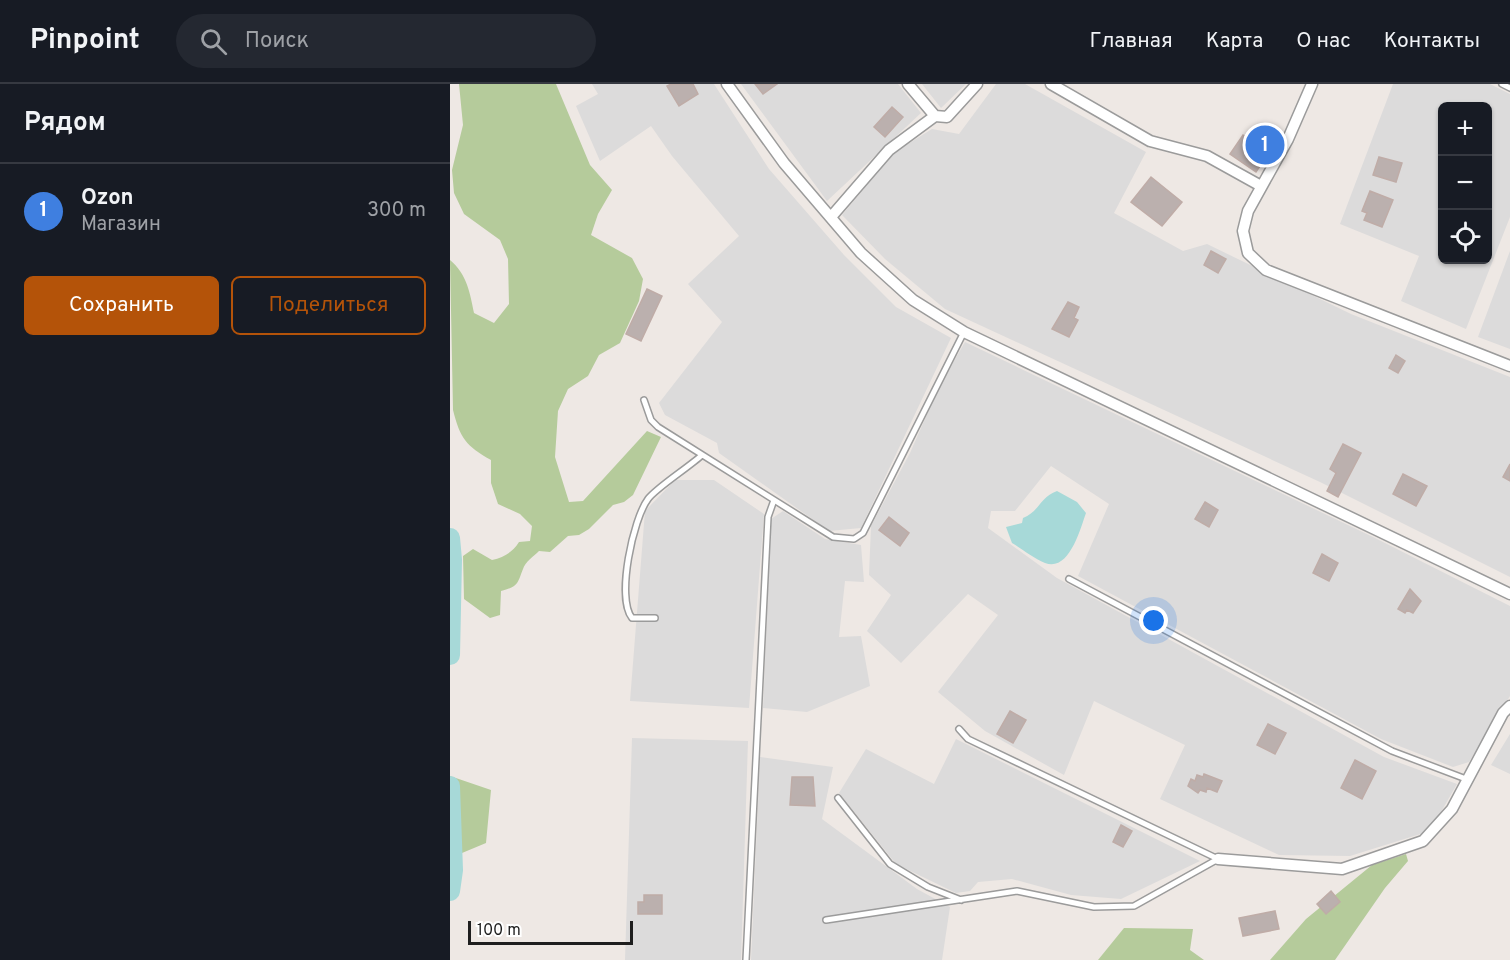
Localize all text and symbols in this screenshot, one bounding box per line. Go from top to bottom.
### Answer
search box [176,14,596,68]
text: Pinpoint [30,23,140,59]
icon: search [197,25,230,58]
text: Поиск [245,28,309,55]
text: Главная [1089,28,1173,55]
text: Карта [1206,28,1263,55]
text: О нас [1296,28,1351,55]
text: Контакты [1384,28,1480,55]
map controls [1438,102,1492,264]
button: + [1438,102,1492,156]
text: Рядом [24,107,106,140]
pin: 1 [1246,122,1284,168]
button: − [1438,156,1492,210]
text: Ozon [81,185,134,212]
text: 1 [40,198,48,224]
text: 300 m [367,198,426,224]
button: locate [1438,210,1492,264]
text: Магазин [81,212,161,238]
button: Сохранить [24,276,219,335]
button: Поделиться [231,276,426,335]
your location [1139,606,1168,635]
scale bar [468,918,633,946]
text: 100 m [477,921,521,941]

